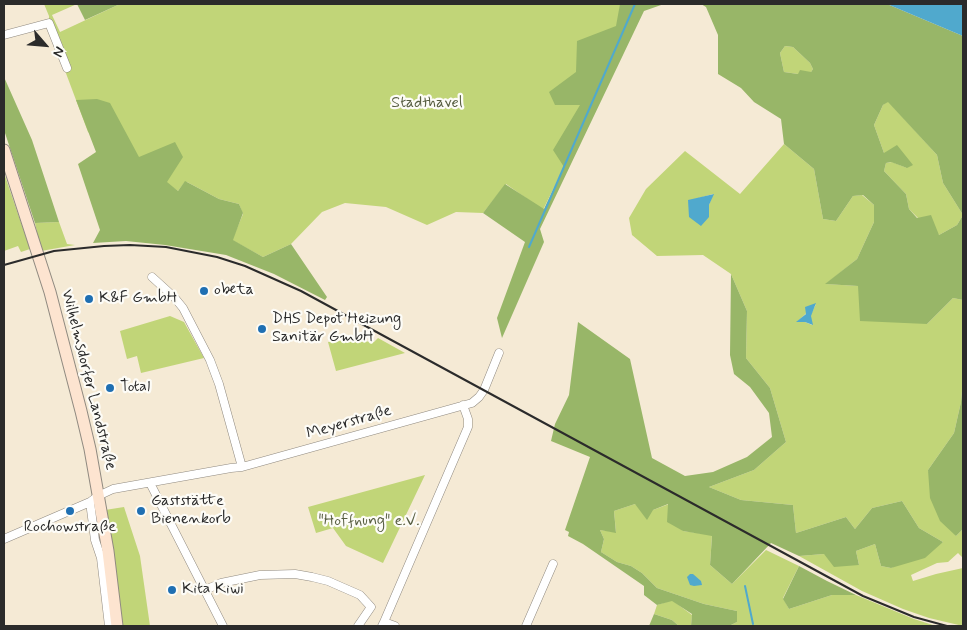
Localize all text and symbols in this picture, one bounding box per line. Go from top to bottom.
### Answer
north arrow [20,20,70,70]
text: N [48,44,69,60]
park label: Stadthavel [391,94,463,114]
place label: obeta [214,281,254,301]
marker: obeta [198,285,210,297]
street label: Wilhelmsdorfer Landstraße [56,288,120,472]
place label: K&F GmbH [99,289,177,309]
marker: K&F GmbH [83,293,95,305]
place label: DHS Depot Heizung Sanitär GmbH [272,310,401,348]
marker: DHS Depot Heizung Sanitär GmbH [256,323,268,335]
place label: Total [120,378,150,398]
marker: Total [104,382,116,394]
street label: Meyerstraße [304,402,394,444]
place label: Gaststätte Bienenkorb [151,492,231,530]
marker: Rochowstraße [64,505,76,517]
marker: Gaststätte Bienenkorb [135,505,147,517]
park label: "Hoffnung" e.V. [318,512,420,532]
place label: Rochowstraße [24,518,116,538]
place label: Kita Kiwi [182,580,244,600]
marker: Kita Kiwi [166,584,178,596]

